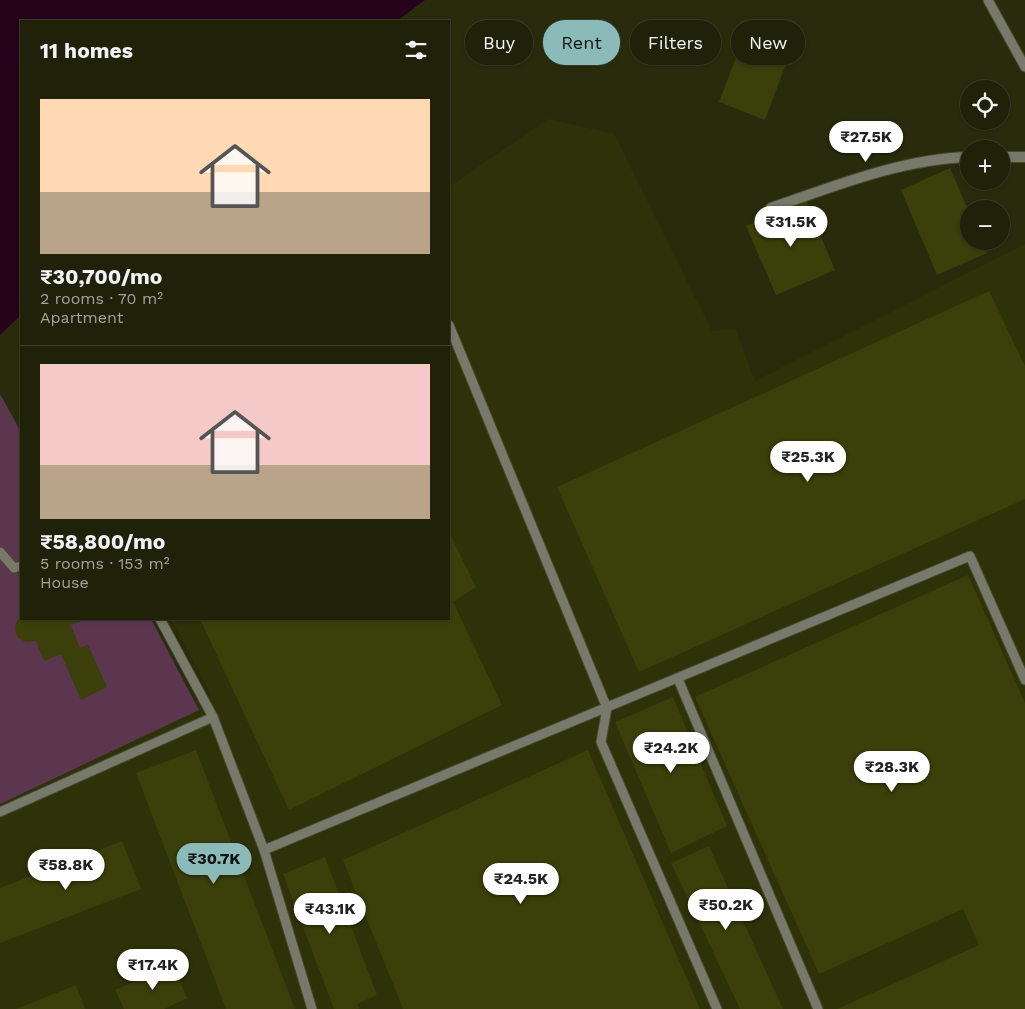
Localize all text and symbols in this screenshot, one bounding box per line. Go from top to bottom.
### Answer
chip: Buy [465,20,533,65]
chip: Rent [543,20,620,65]
chip: Filters [630,20,721,65]
chip: New [731,20,805,65]
icon: filters [402,36,430,64]
text: 11 homes [40,38,133,63]
map controls [960,80,1010,250]
button: locate [960,80,1010,130]
pin: ₹27.5K [825,120,907,163]
text: ₹27.5K [840,127,892,146]
icon: home [190,131,280,221]
button: + [960,140,1010,190]
button: − [960,200,1010,250]
pin: ₹31.5K [750,206,832,248]
text: ₹31.5K [765,212,817,231]
text: ₹30,700/mo [40,264,162,289]
text: 2 rooms · 70 m² [40,289,163,308]
text: Apartment [40,308,123,327]
icon: home [190,397,280,487]
pin: ₹25.3K [767,440,849,483]
text: ₹25.3K [781,447,835,466]
text: ₹58,800/mo [40,529,165,554]
text: 5 rooms · 153 m² [40,554,170,573]
text: House [40,573,89,592]
pin: ₹24.2K [630,732,712,774]
text: ₹24.2K [644,738,698,757]
pin: ₹28.3K [851,750,933,793]
text: ₹28.3K [865,757,919,776]
pin: ₹30.7K [173,842,255,885]
pin: ₹58.8K [25,848,107,891]
text: ₹30.7K [188,849,240,868]
text: ₹58.8K [39,855,93,874]
pin: ₹24.5K [480,862,562,905]
text: ₹24.5K [494,869,548,888]
pin: ₹50.2K [685,888,767,931]
pin: ₹43.1K [289,892,371,935]
text: ₹50.2K [699,895,753,914]
text: ₹43.1K [305,899,355,918]
pin: ₹17.4K [112,948,194,991]
text: ₹17.4K [128,955,178,974]

